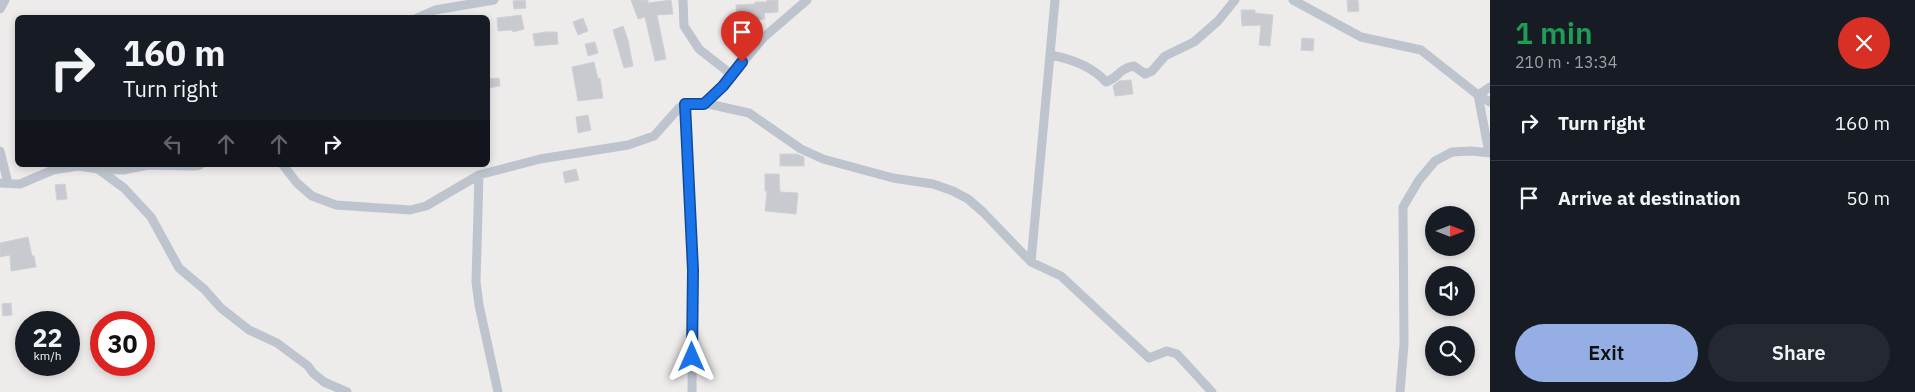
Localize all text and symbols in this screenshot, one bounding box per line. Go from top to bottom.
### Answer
pin [721,11,763,62]
text: 1 min [1515,13,1593,52]
button: close [1838,17,1890,69]
icon: arrive [728,18,756,46]
text: 160 m [123,30,226,76]
icon: right [40,35,105,100]
text: 210 m · 13:34 [1515,52,1617,72]
text: Turn right [123,74,218,103]
icon: right [1515,109,1543,137]
text: Turn right [1558,111,1645,135]
text: 160 m [1835,111,1890,135]
icon: left [159,130,187,158]
icon: ahead [212,130,240,158]
icon: ahead [265,130,293,158]
icon: right [318,130,346,158]
icon: arrive [1515,184,1543,212]
text: Arrive at destination [1558,186,1741,210]
text: 50 m [1846,186,1890,210]
north arrow [1425,206,1475,256]
map controls [1425,206,1475,376]
button: sound [1425,266,1475,316]
speed limit sign: 30 [90,311,155,376]
text: 22 [32,321,63,354]
button: Exit [1515,324,1698,382]
button: Share [1708,324,1890,382]
button: search [1425,326,1475,376]
position arrow [665,330,717,382]
text: km/h [33,348,62,363]

